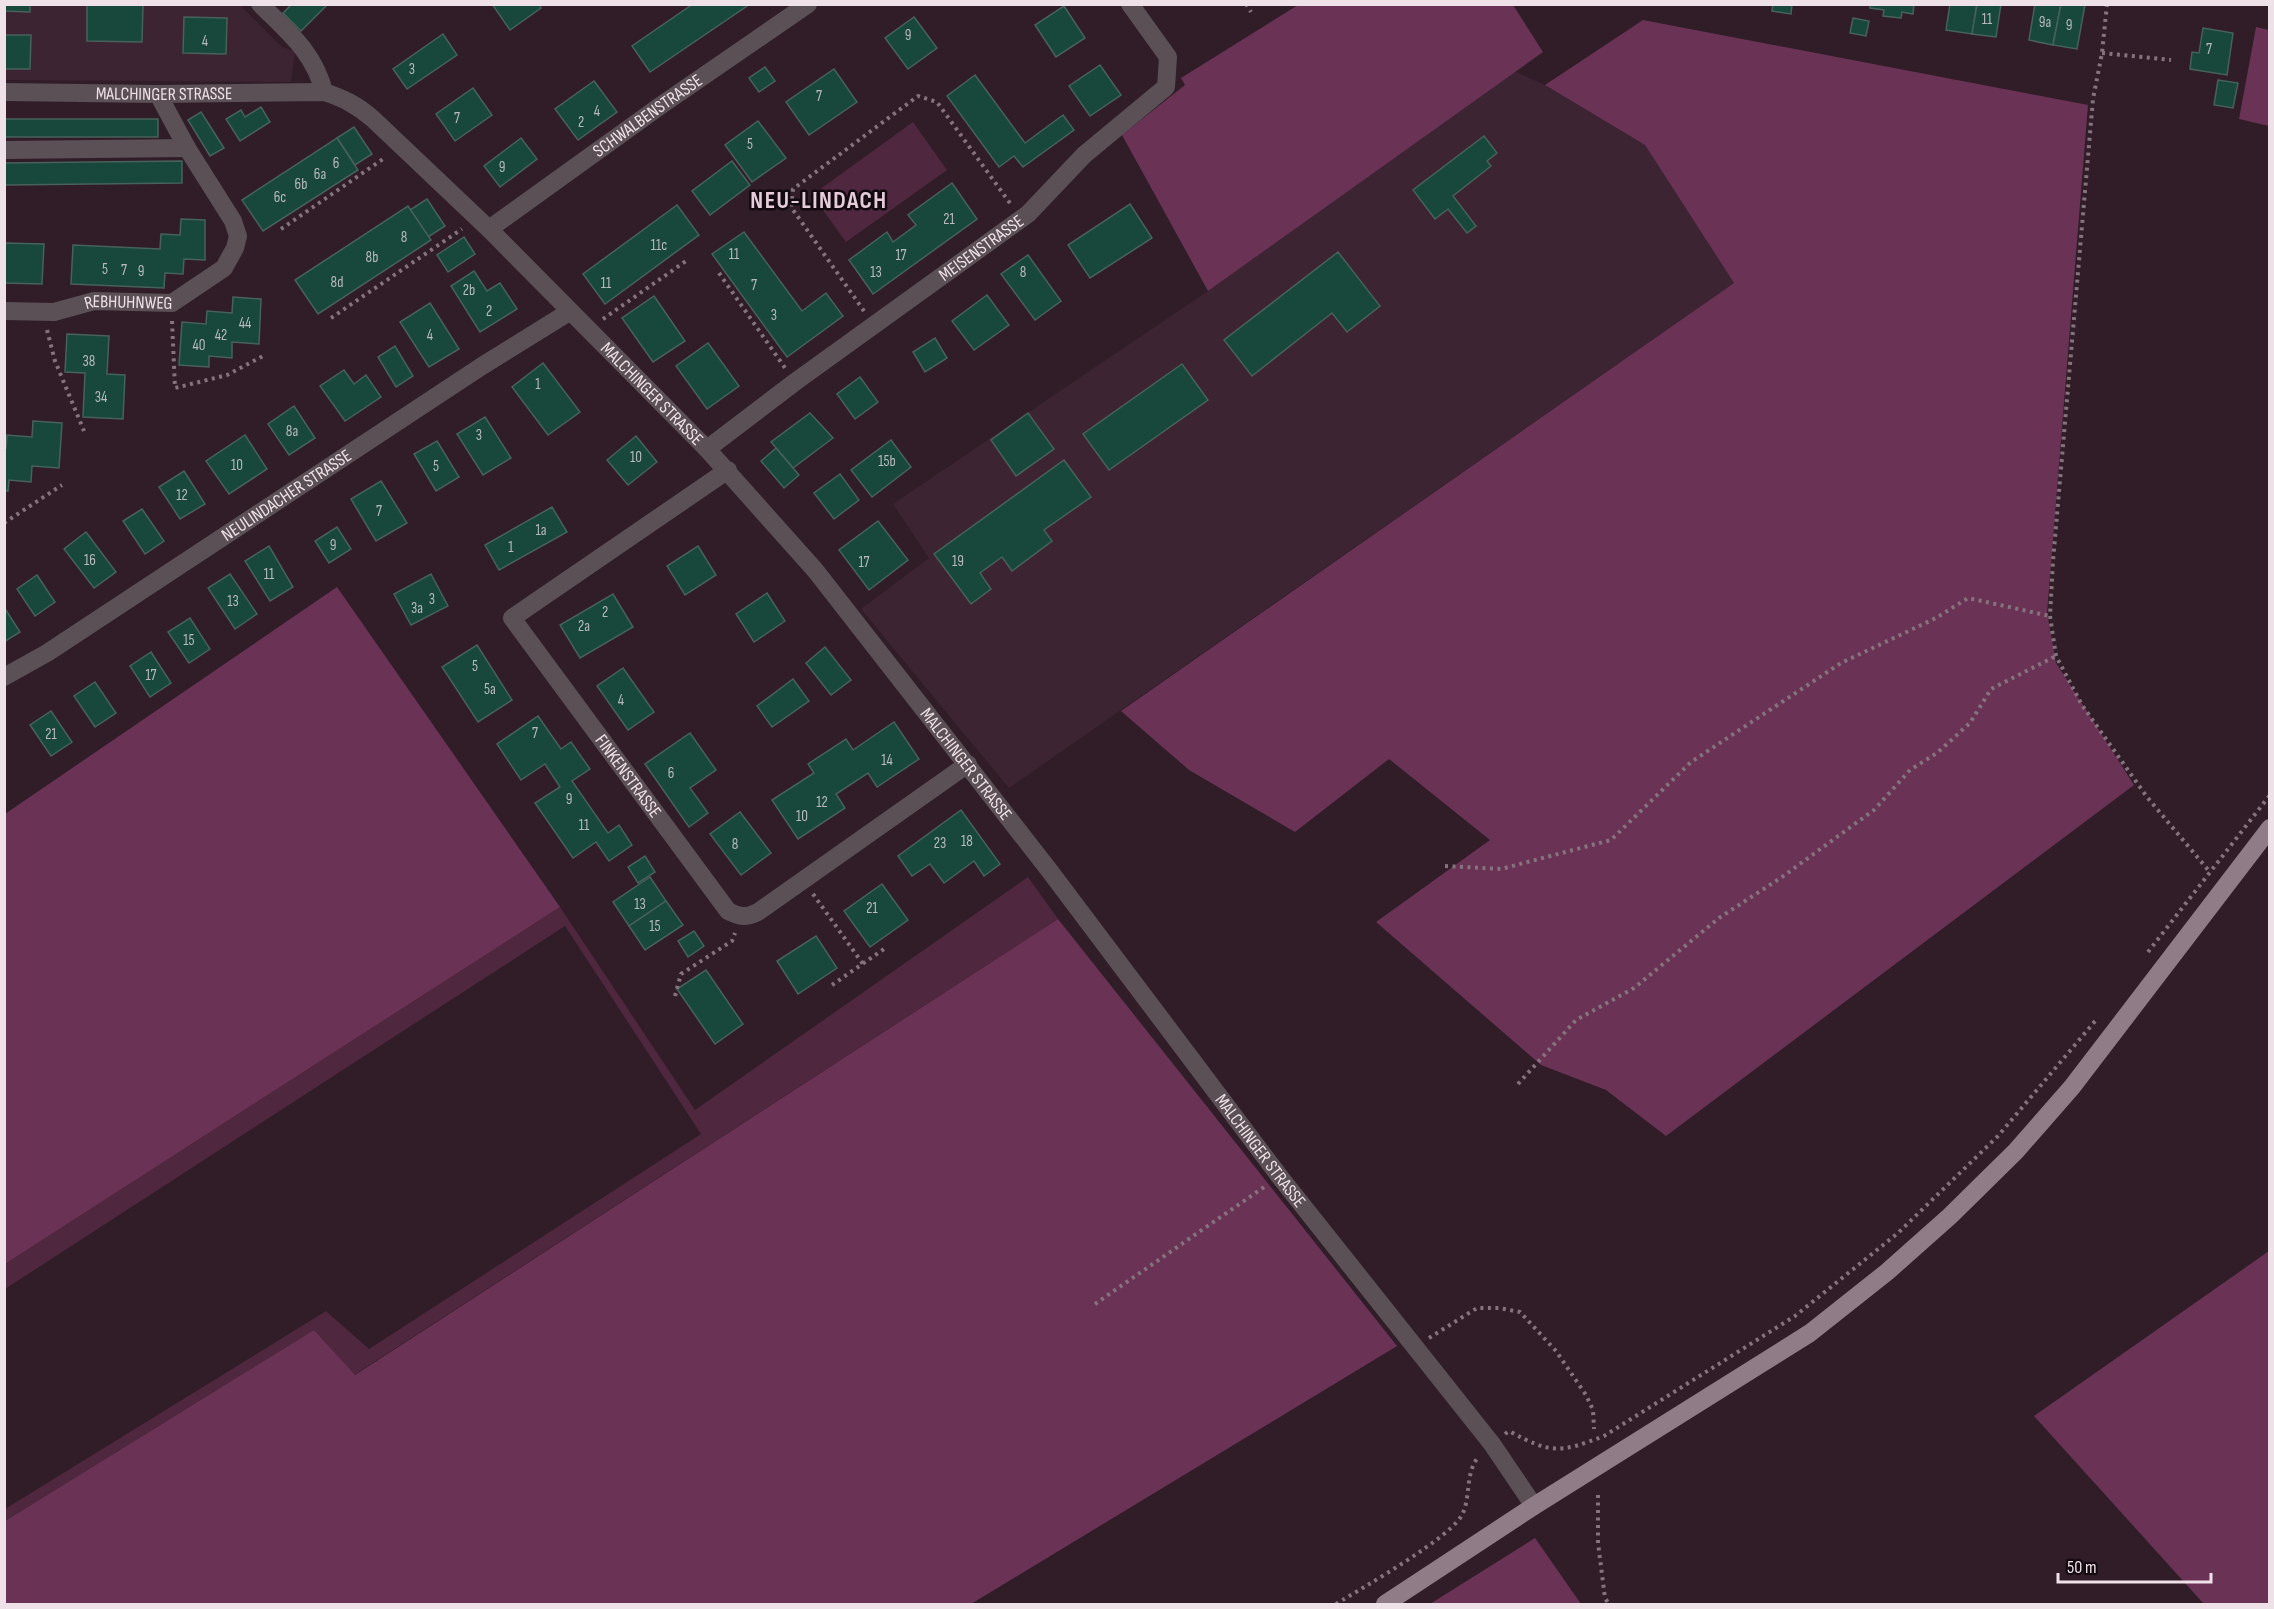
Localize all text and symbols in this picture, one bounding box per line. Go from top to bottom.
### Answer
house number: 11 [1982,10,1993,29]
house number: 9a [2039,13,2051,32]
house number: 9 [2066,16,2072,35]
house number: 9 [905,26,911,45]
house number: 4 [202,32,208,51]
house number: 7 [2206,40,2212,59]
house number: 3 [409,60,415,79]
street label: SCHWALBENSTRASSE [589,70,706,161]
street label: MALCHINGER STRASSE [96,83,232,105]
house number: 7 [816,87,822,106]
house number: 4 [594,102,600,121]
house number: 7 [454,109,460,128]
house number: 2 [578,113,584,132]
house number: 5 [747,135,753,154]
house number: 6 [333,154,339,173]
house number: 9 [499,158,505,177]
house number: 6a [314,165,326,184]
house number: 6b [295,175,307,194]
district label: NEU-LINDACH [750,186,888,215]
house number: 6c [274,188,286,207]
street label: MEISENSTRASSE [935,210,1028,285]
house number: 21 [943,210,955,229]
house number: 8 [401,228,407,247]
house number: 11c [651,236,667,255]
house number: 11 [729,245,740,264]
house number: 17 [895,246,907,265]
house number: 8b [366,248,378,267]
house number: 5 [102,260,108,279]
house number: 7 [121,261,127,280]
house number: 9 [138,262,144,281]
house number: 13 [870,263,882,282]
house number: 8 [1020,263,1026,282]
house number: 8d [331,273,343,292]
house number: 11 [601,274,612,293]
house number: 7 [751,276,757,295]
house number: 2b [463,281,475,300]
street label: REBHUHNWEG [82,290,173,314]
house number: 2 [486,302,492,321]
house number: 3 [771,306,777,325]
house number: 44 [239,314,251,333]
house number: 42 [215,326,227,345]
house number: 4 [427,326,433,345]
house number: 40 [193,336,205,355]
street label: MALCHINGER STRASSE [597,338,708,449]
house number: 38 [83,352,95,371]
house number: 1 [535,375,541,394]
house number: 34 [95,388,107,407]
house number: 8a [286,422,298,441]
house number: 3 [476,426,482,445]
street label: NEULINDACHER STRASSE [218,445,355,545]
house number: 10 [630,448,642,467]
house number: 15b [878,452,896,471]
house number: 10 [231,456,243,475]
house number: 5 [433,457,439,476]
house number: 12 [176,486,188,505]
house number: 7 [376,502,382,521]
house number: 1a [535,521,547,540]
house number: 9 [330,536,336,555]
house number: 1 [508,538,514,557]
house number: 16 [84,551,96,570]
house number: 19 [952,552,964,571]
house number: 17 [858,553,870,572]
house number: 11 [264,565,275,584]
house number: 3 [429,590,435,609]
house number: 13 [227,592,239,611]
house number: 3a [411,599,423,618]
house number: 2 [602,603,608,622]
house number: 2a [578,617,590,636]
house number: 15 [183,631,195,650]
house number: 5 [472,657,478,676]
house number: 17 [145,666,157,685]
house number: 5a [484,680,496,699]
house number: 4 [618,691,624,710]
street label: MALCHINGER STRASSE [916,704,1016,824]
house number: 7 [532,724,538,743]
house number: 21 [45,725,57,744]
street label: FINKENSTRASSE [591,730,666,822]
house number: 14 [881,751,893,770]
house number: 6 [668,764,674,783]
house number: 9 [566,790,572,809]
house number: 12 [816,793,828,812]
house number: 10 [796,807,808,826]
house number: 11 [579,816,590,835]
house number: 18 [961,832,973,851]
house number: 23 [934,834,946,853]
house number: 8 [732,835,738,854]
house number: 13 [634,895,646,914]
house number: 21 [866,899,878,918]
house number: 15 [649,917,661,936]
street label: MALCHINGER STRASSE [1211,1090,1310,1211]
scale bar [2058,1546,2211,1584]
text: 50 m [2067,1557,2097,1578]

